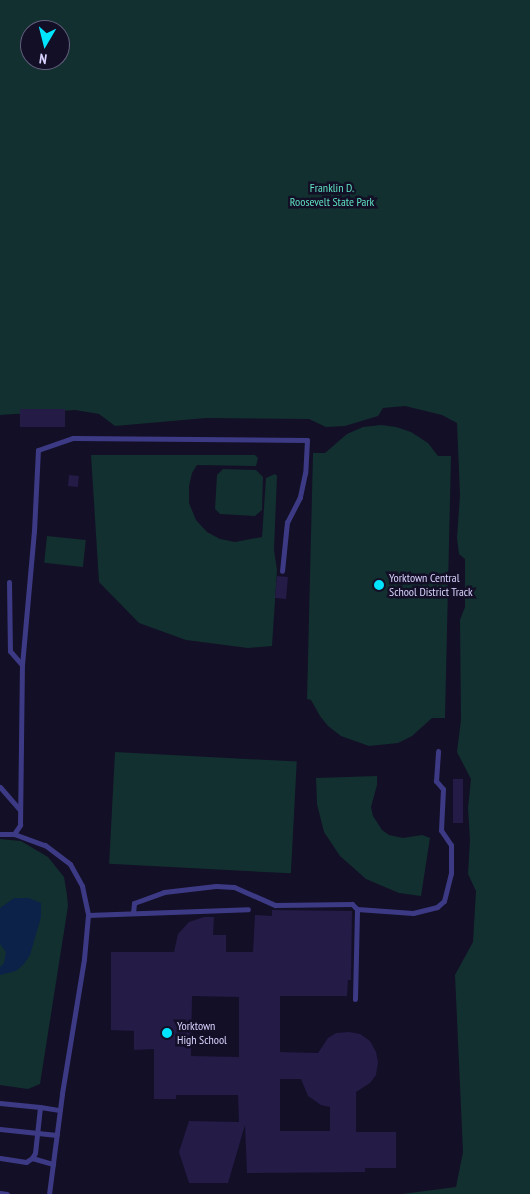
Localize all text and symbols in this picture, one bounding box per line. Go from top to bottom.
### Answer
north arrow [20,20,70,70]
text: N [38,49,48,68]
park label: Franklin D. Roosevelt State Park [290,181,374,209]
place label: Yorktown Central School District Track [389,571,473,599]
marker: Yorktown Central School District Track [373,579,385,591]
place label: Yorktown High School [177,1019,227,1047]
marker: Yorktown High School [161,1027,173,1039]

